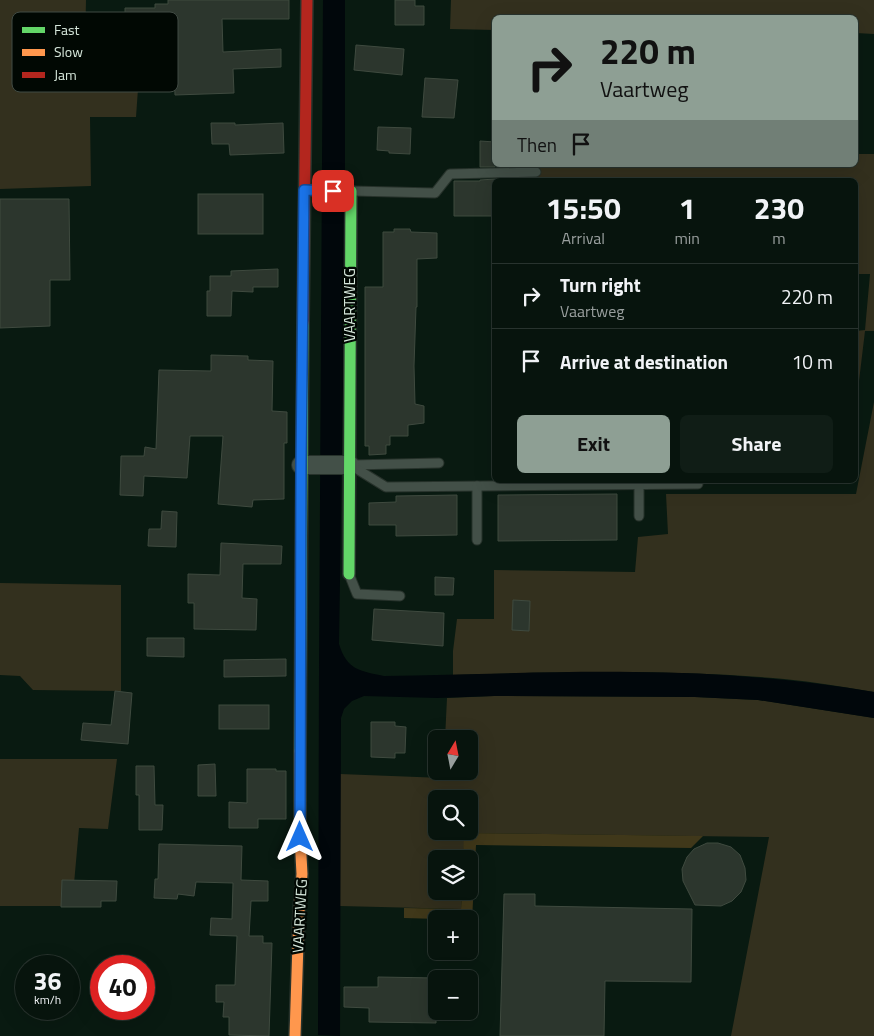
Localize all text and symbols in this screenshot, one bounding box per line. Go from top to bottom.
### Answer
legend [12,12,178,92]
text: Fast [54,19,79,40]
text: 220 m [600,24,696,78]
icon: right [517,35,582,100]
text: Slow [54,41,83,62]
text: Jam [54,64,77,85]
text: Vaartweg [600,72,689,106]
text: Then [517,130,557,159]
icon: arrive [567,130,595,158]
pin [312,170,354,212]
icon: arrive [319,177,347,205]
text: 15:50 [546,185,621,231]
text: 1 [679,185,696,231]
text: 230 [754,185,804,231]
text: Arrival [562,226,605,250]
text: min [674,226,700,250]
text: m [772,226,786,250]
street label: VAARTWEG [338,268,361,342]
text: Turn right [560,270,641,299]
icon: right [517,282,545,310]
text: 220 m [781,282,833,311]
text: Vaartweg [560,299,624,323]
icon: arrive [517,347,545,375]
text: Arrive at destination [560,347,728,376]
text: 10 m [792,347,833,376]
button: Exit [517,415,670,473]
button: Share [680,415,833,473]
north arrow [428,730,478,780]
map controls [428,730,478,1020]
button: search [428,790,478,840]
position arrow [273,810,325,862]
button: layers [428,850,478,900]
street label: VAARTWEG [286,878,313,953]
button: + [428,910,478,960]
speed limit sign: 40 [90,955,155,1020]
text: 36 [33,962,62,1000]
button: − [428,970,478,1020]
text: km/h [34,990,61,1009]

